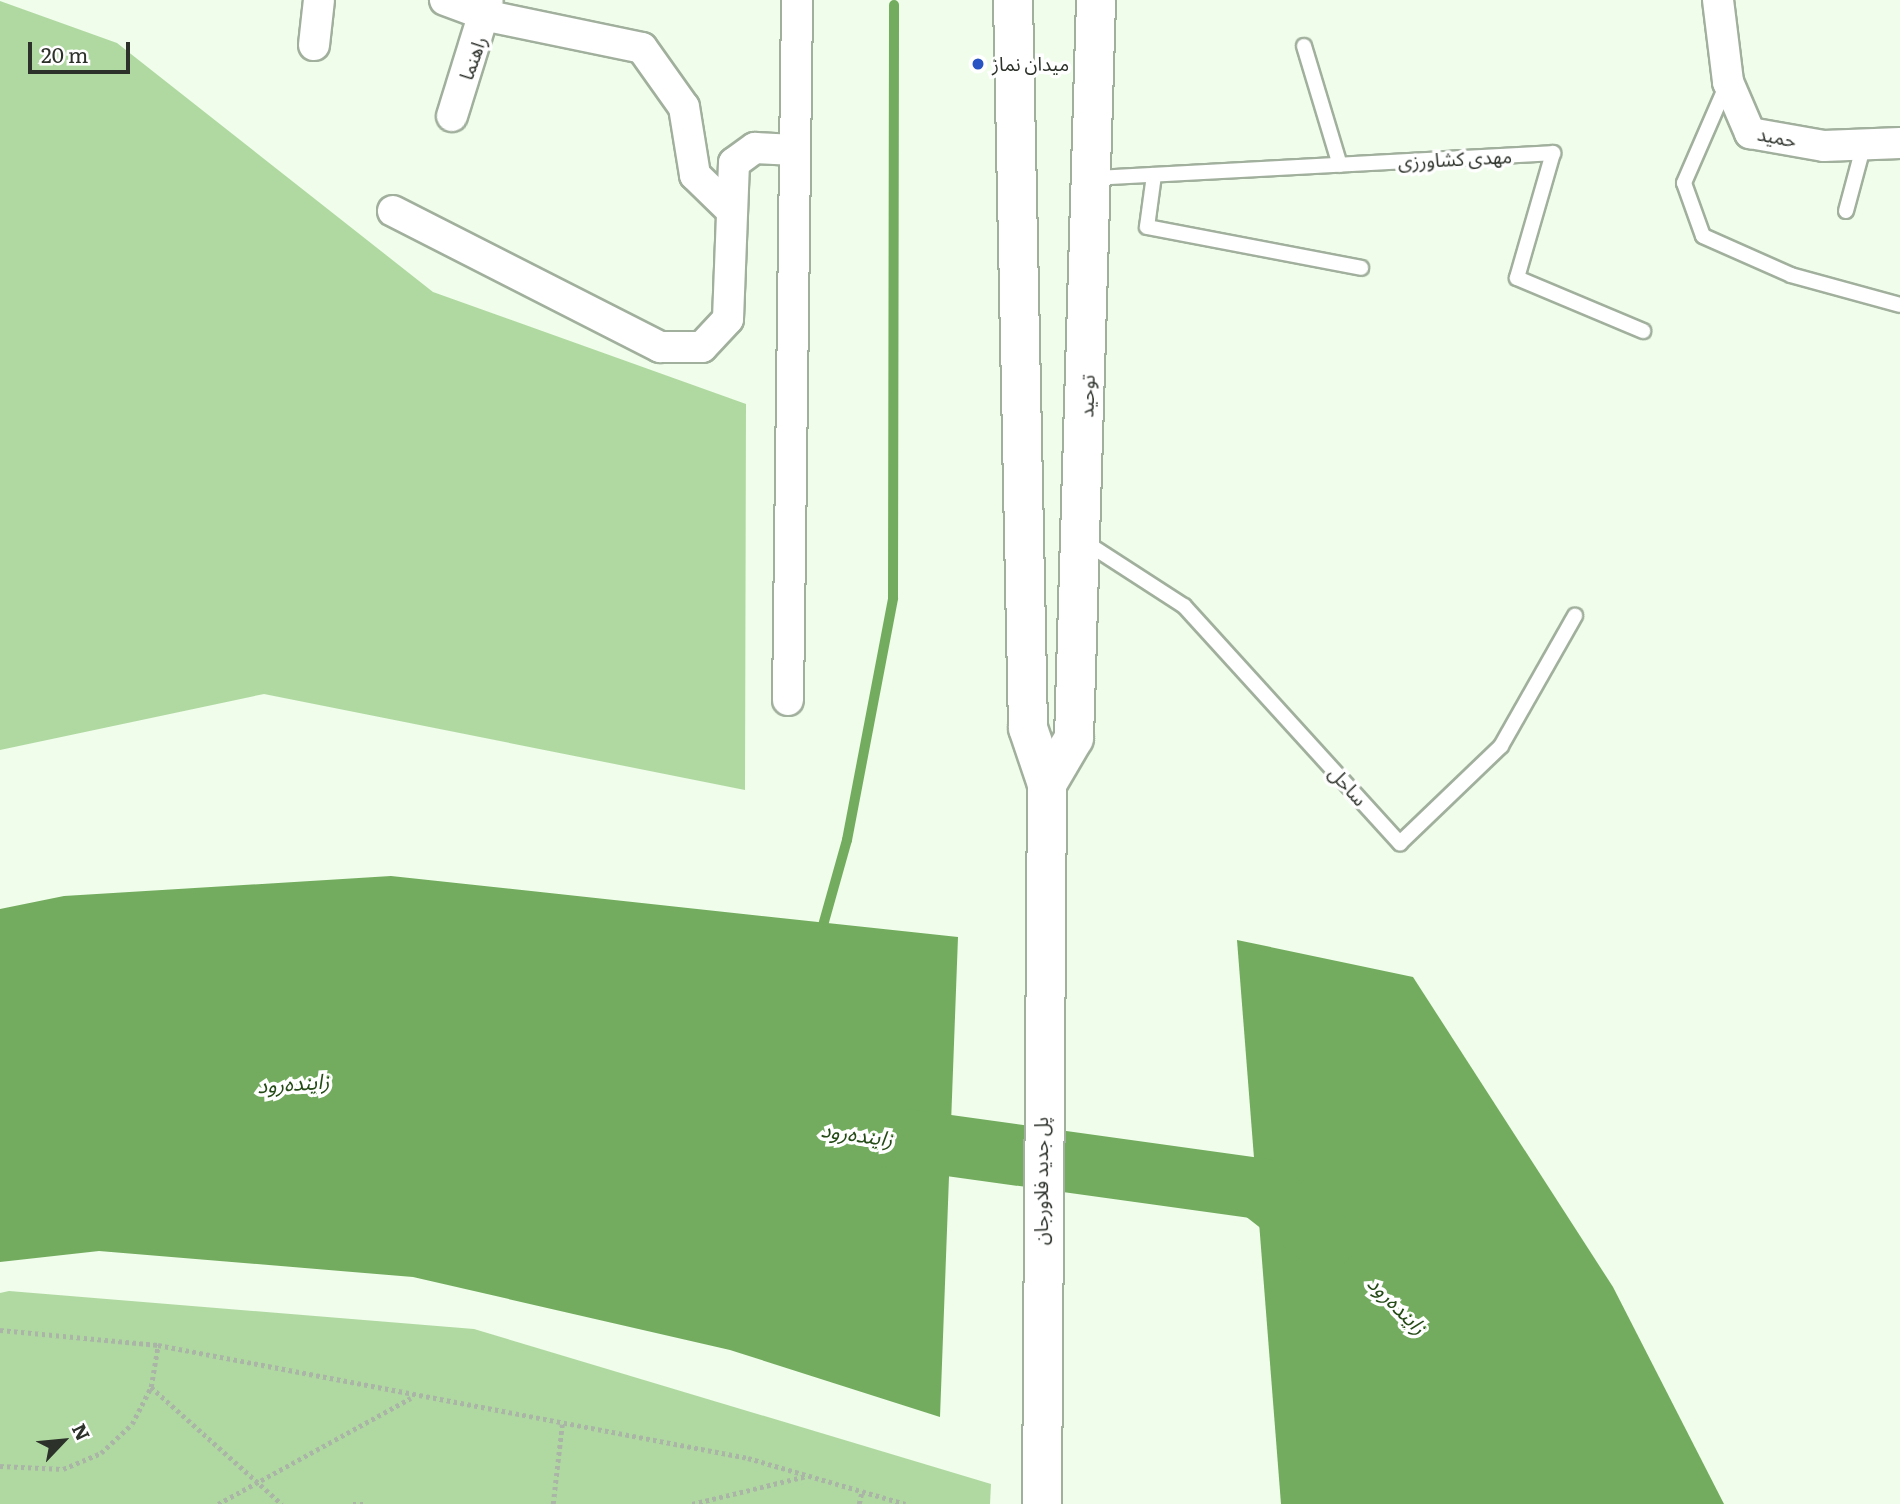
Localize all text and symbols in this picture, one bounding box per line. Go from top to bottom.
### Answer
scale bar [32,28,133,72]
street label: راهنما [455,33,491,83]
text: 20 m [41,38,88,69]
place label: میدان نماز [992,53,1069,75]
marker: میدان نماز [970,56,986,72]
street label: حمید [1756,122,1798,152]
street label: مهدی کشاورزی [1397,145,1513,173]
street label: توحید [1075,374,1099,418]
street label: ساحل [1324,761,1372,811]
water label: زاینده‌رود [256,1067,330,1097]
water label: زاینده‌رود [819,1115,895,1151]
street label: پل جدید فلاورجان [1030,1117,1052,1245]
water label: زاینده‌رود [1363,1269,1433,1339]
north arrow [28,1406,98,1476]
text: N [66,1418,98,1445]

